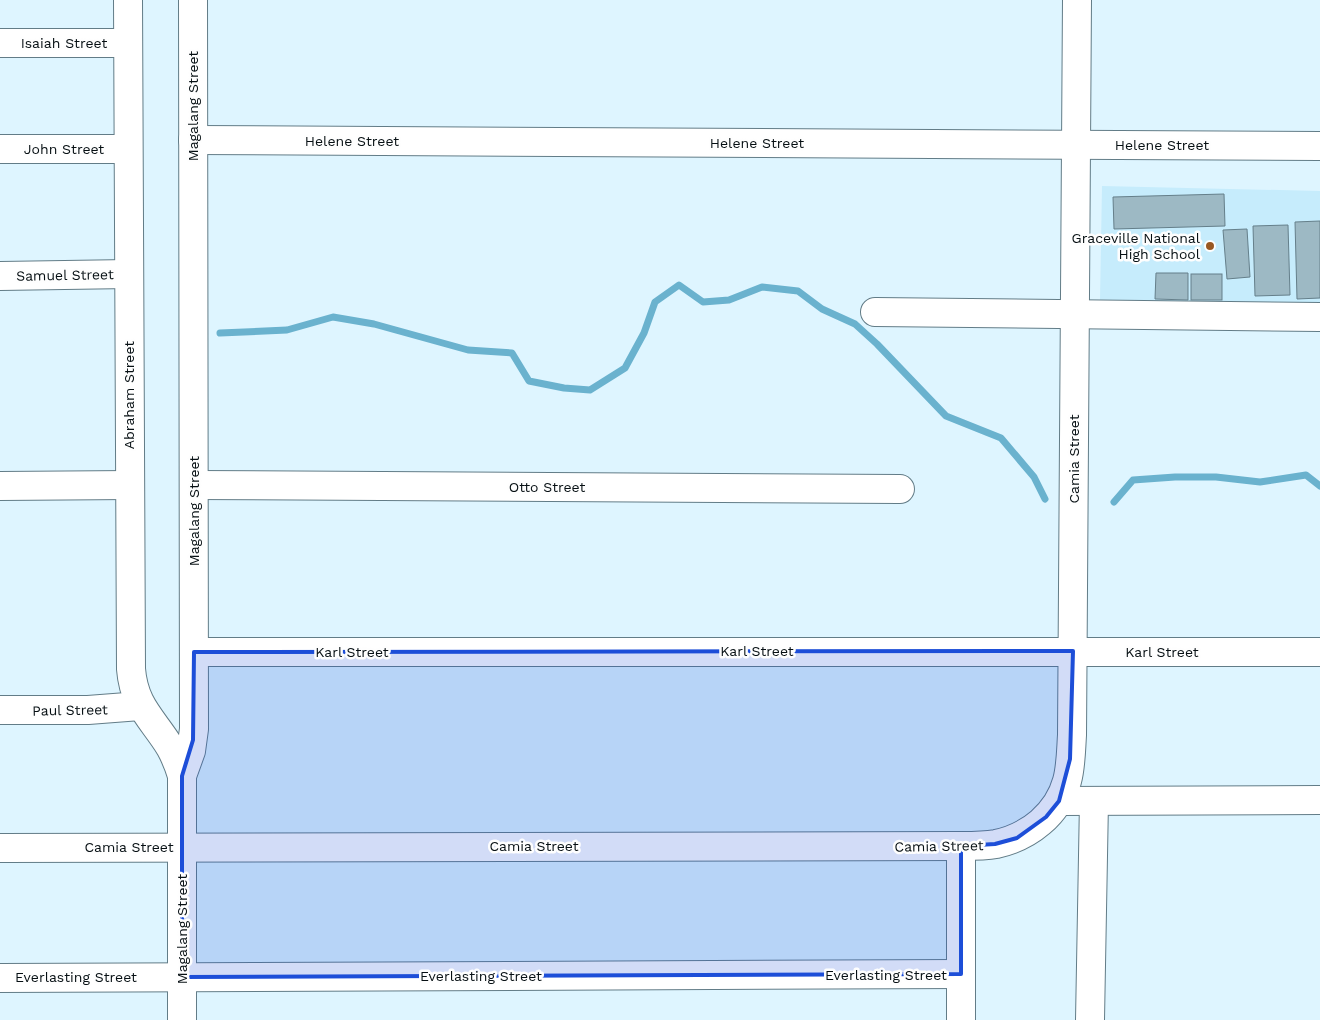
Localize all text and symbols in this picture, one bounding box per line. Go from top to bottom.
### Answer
street label: Isaiah Street [21,35,107,51]
street label: Magalang Street [185,51,201,161]
street label: Helene Street [305,133,399,149]
street label: Helene Street [710,135,804,151]
street label: Helene Street [1115,137,1209,153]
street label: John Street [24,141,104,157]
place label: Graceville National High School [1072,230,1201,262]
marker: Graceville National High School [1204,240,1216,252]
street label: Samuel Street [16,266,114,284]
street label: Abraham Street [121,341,137,449]
street label: Camia Street [1066,414,1082,504]
street label: Magalang Street [186,456,202,566]
street label: Otto Street [509,479,585,495]
street label: Karl Street [720,643,794,659]
street label: Karl Street [315,644,389,660]
street label: Karl Street [1125,644,1199,660]
street label: Paul Street [32,701,108,719]
street label: Camia Street [894,837,984,855]
street label: Camia Street [489,838,579,854]
street label: Camia Street [84,839,174,855]
street label: Magalang Street [174,874,190,984]
street label: Everlasting Street [825,967,947,983]
street label: Everlasting Street [420,968,542,984]
street label: Everlasting Street [15,969,137,985]

